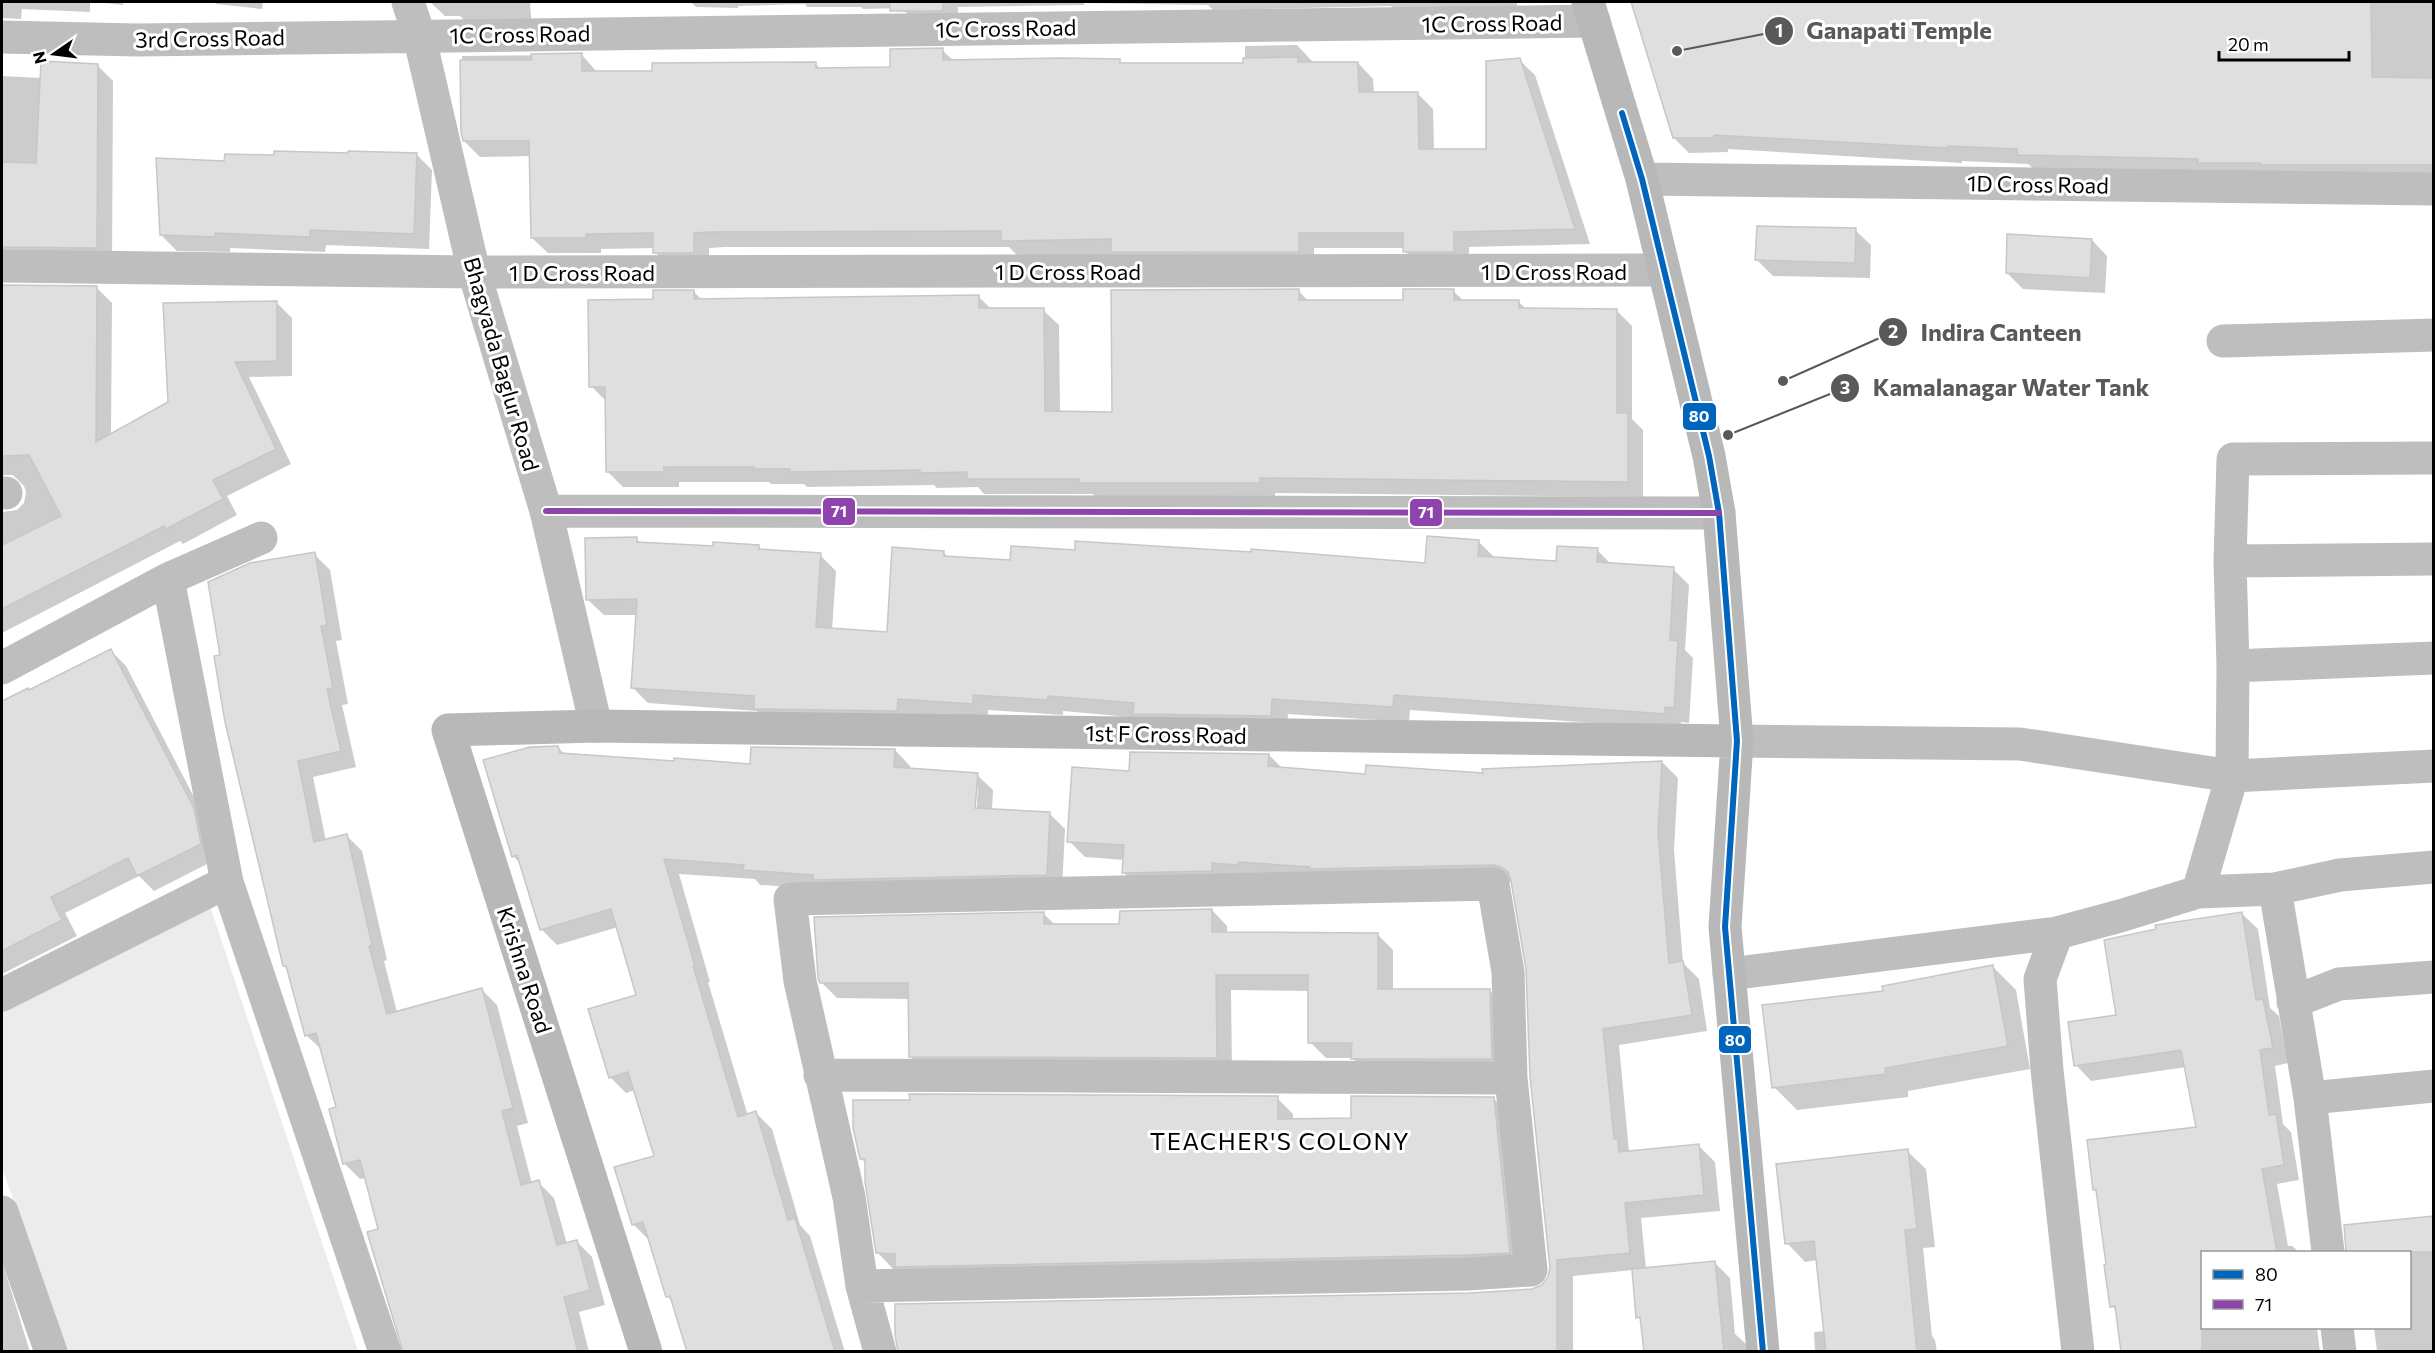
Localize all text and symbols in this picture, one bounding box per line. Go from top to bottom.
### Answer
street label: 1C Cross Road [1421,8,1563,38]
callout: Ganapati Temple [1764,10,2004,52]
street label: 1C Cross Road [935,13,1077,43]
text: Ganapati Temple [1806,15,1992,44]
street label: 1C Cross Road [449,19,591,49]
text: 1 [1775,19,1783,41]
street label: 3rd Cross Road [135,23,285,53]
north arrow [24,24,84,84]
scale bar [2219,24,2350,62]
text: 20 m [2228,33,2269,55]
text: N [28,50,50,66]
street label: 1D Cross Road [1967,169,2109,199]
street label: Bhagyada Baglur Road [459,254,545,474]
street label: 1 D Cross Road [995,258,1141,285]
street label: 1 D Cross Road [1481,258,1627,285]
street label: 1 D Cross Road [509,259,655,286]
callout: Indira Canteen [1878,311,2094,353]
text: Indira Canteen [1920,317,2082,346]
text: 2 [1888,320,1898,342]
callout: Kamalanagar Water Tank [1830,367,2161,409]
text: Kamalanagar Water Tank [1873,372,2150,401]
text: 3 [1840,376,1850,398]
line badge: 80 [1682,402,1717,431]
text: 80 [1689,406,1709,425]
line badge: 71 [822,497,856,526]
line badge: 71 [1409,498,1443,527]
text: 71 [831,501,847,520]
text: 71 [1418,502,1434,521]
street label: 1st F Cross Road [1085,719,1247,749]
street label: Krishna Road [492,903,558,1037]
line badge: 80 [1718,1025,1752,1054]
text: 80 [1725,1030,1745,1049]
district label: TEACHER'S COLONY [1150,1126,1410,1155]
legend [2201,1251,2411,1329]
text: 80 [2255,1263,2278,1285]
text: 71 [2255,1293,2272,1315]

